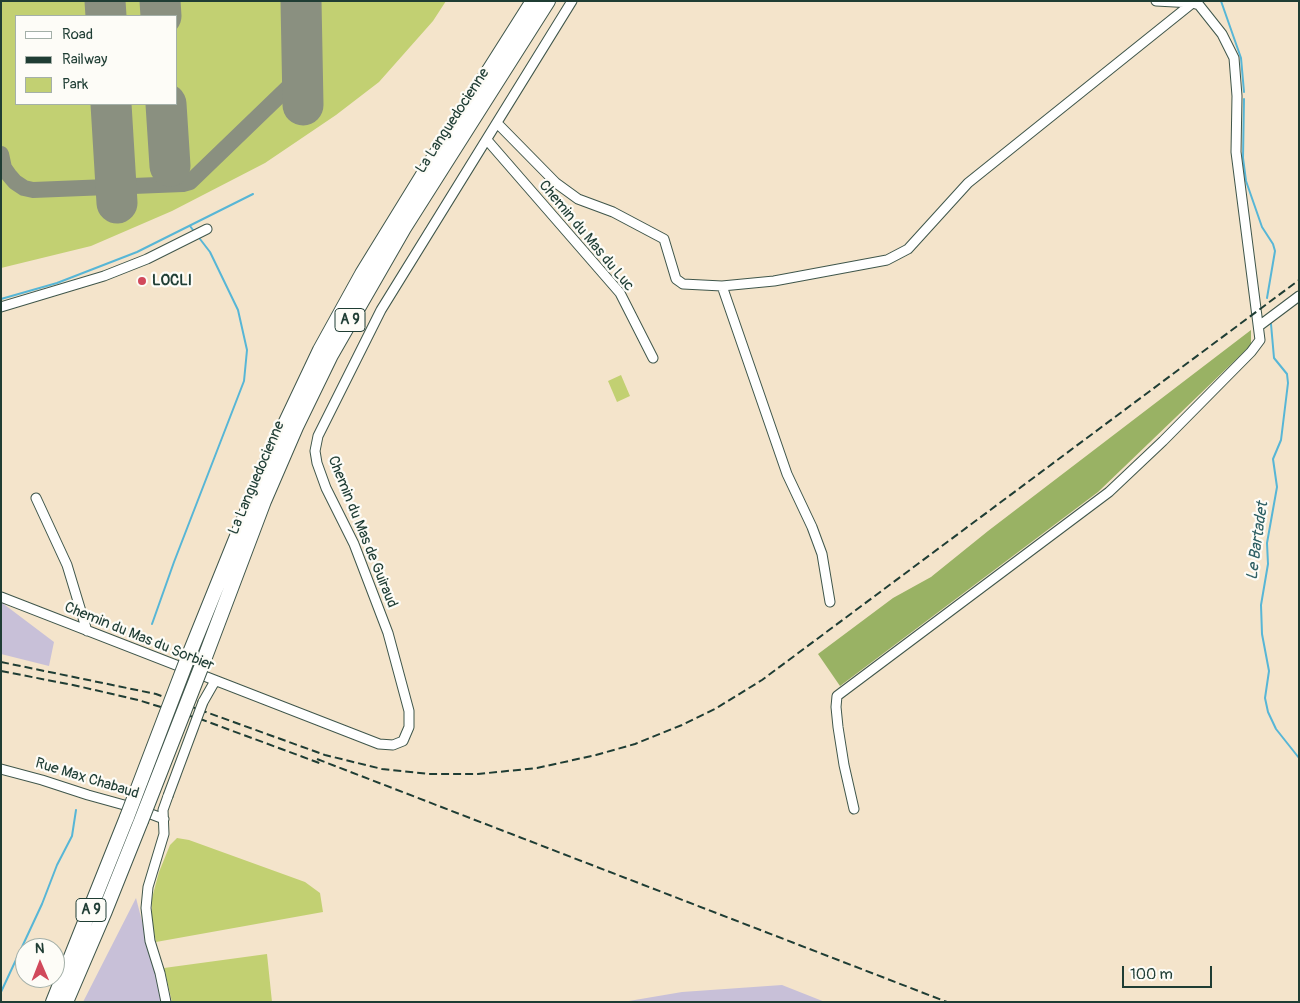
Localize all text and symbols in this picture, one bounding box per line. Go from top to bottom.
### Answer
legend [15,15,178,105]
text: Road [62,25,93,44]
text: Railway [62,50,107,69]
street label: La Languedocienne [412,65,494,177]
text: Park [62,75,88,94]
street label: Chemin du Mas du Luc [535,177,637,295]
place label: LOCLI [152,272,192,290]
marker: LOCLI [136,275,148,287]
road number: A 9 [335,308,365,332]
street label: La Languedocienne [225,419,289,537]
street label: Chemin du Mas de Guiraud [323,453,401,611]
water label: Le Bartadet [1243,501,1273,581]
street label: Chemin du Mas du Sorbier [61,599,217,675]
street label: Rue Max Chabaud [33,755,141,803]
road number: A 9 [76,898,106,922]
north arrow [15,938,65,988]
text: N [35,940,45,957]
scale bar [1125,956,1215,988]
text: 100 m [1130,965,1173,984]

